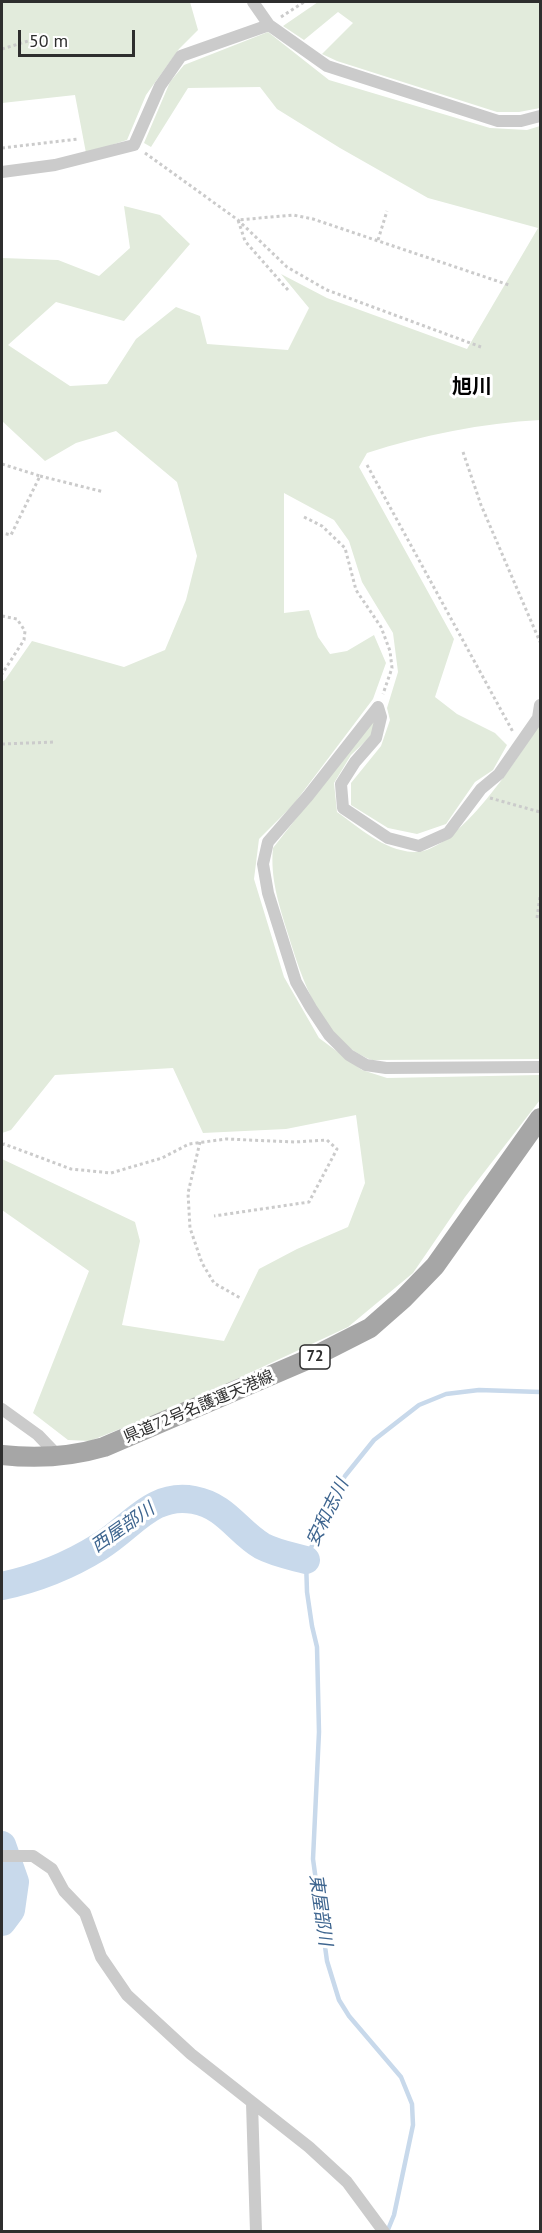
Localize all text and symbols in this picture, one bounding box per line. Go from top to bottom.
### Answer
scale bar [21,18,138,56]
text: 50 m [29,29,68,52]
district label: 旭川 [452,375,492,399]
road number: 72 [300,1345,330,1369]
street label: 県道72号名護運天港線 [121,1367,277,1447]
water label: 安和志川 [303,1476,353,1550]
water label: 西屋部川 [87,1499,159,1557]
water label: 東屋部川 [304,1873,336,1947]

